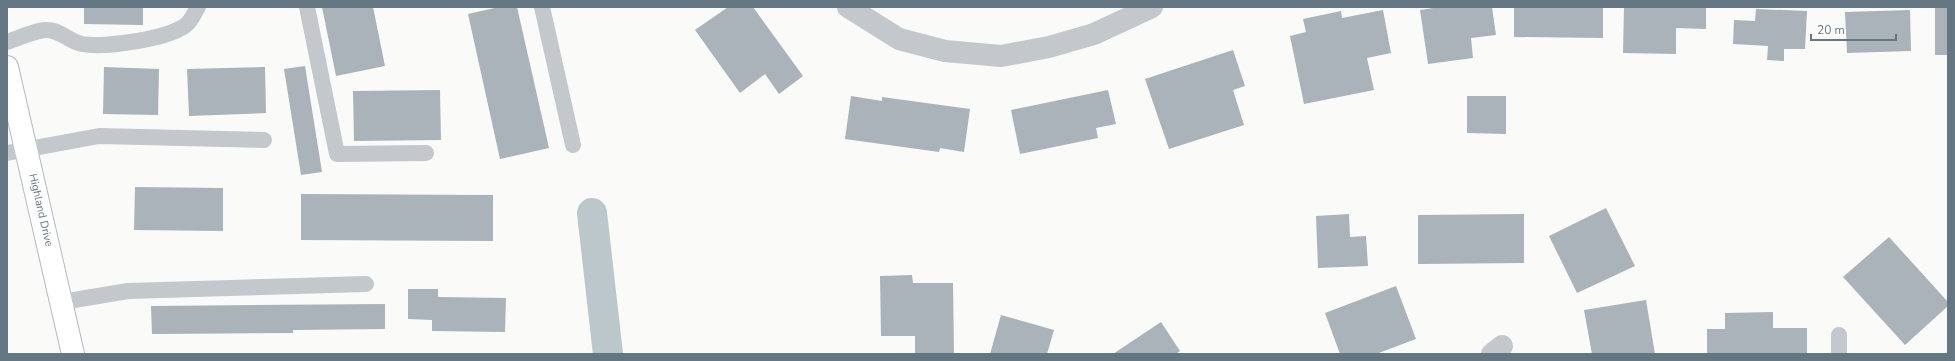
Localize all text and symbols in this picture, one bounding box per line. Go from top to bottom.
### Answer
scale bar [1811,16,1896,42]
text: 20 m [1817,22,1845,38]
street label: Highland Drive [25,172,57,248]

